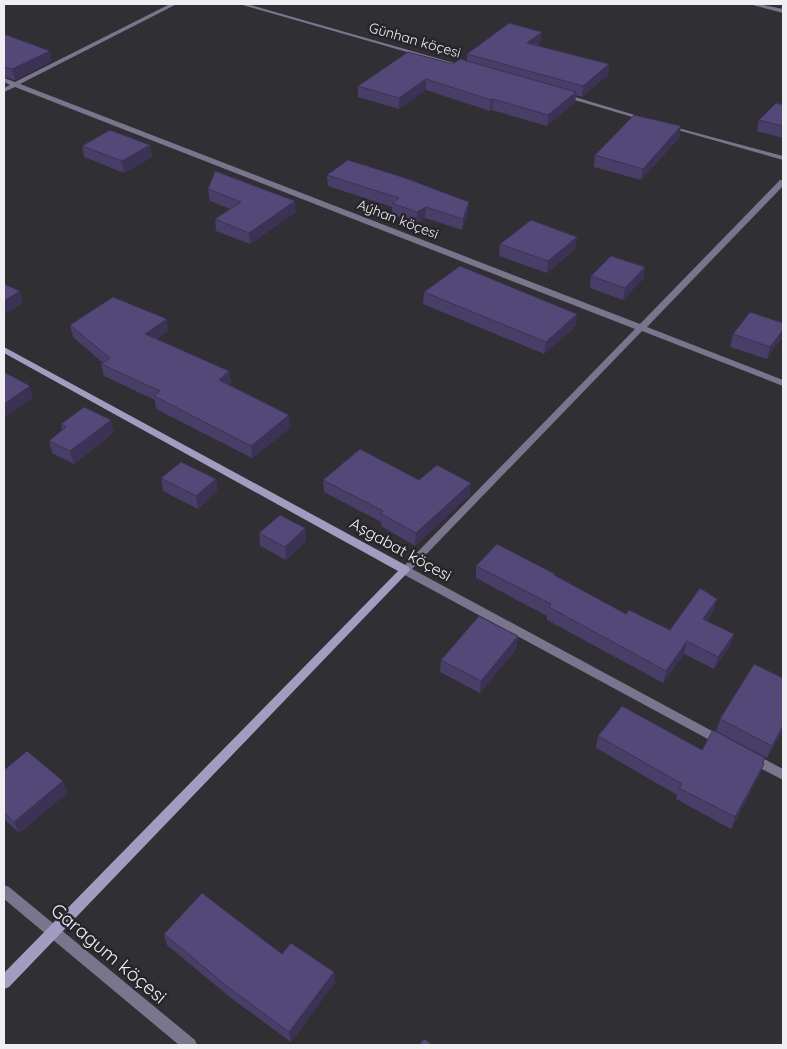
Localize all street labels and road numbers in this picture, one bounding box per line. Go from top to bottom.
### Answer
street label: Günhan köçesi [367,18,463,62]
street label: Aýhan köçesi [355,195,441,243]
street label: Aşgabat köçesi [347,513,455,585]
street label: Garagum köçesi [46,898,172,1008]

